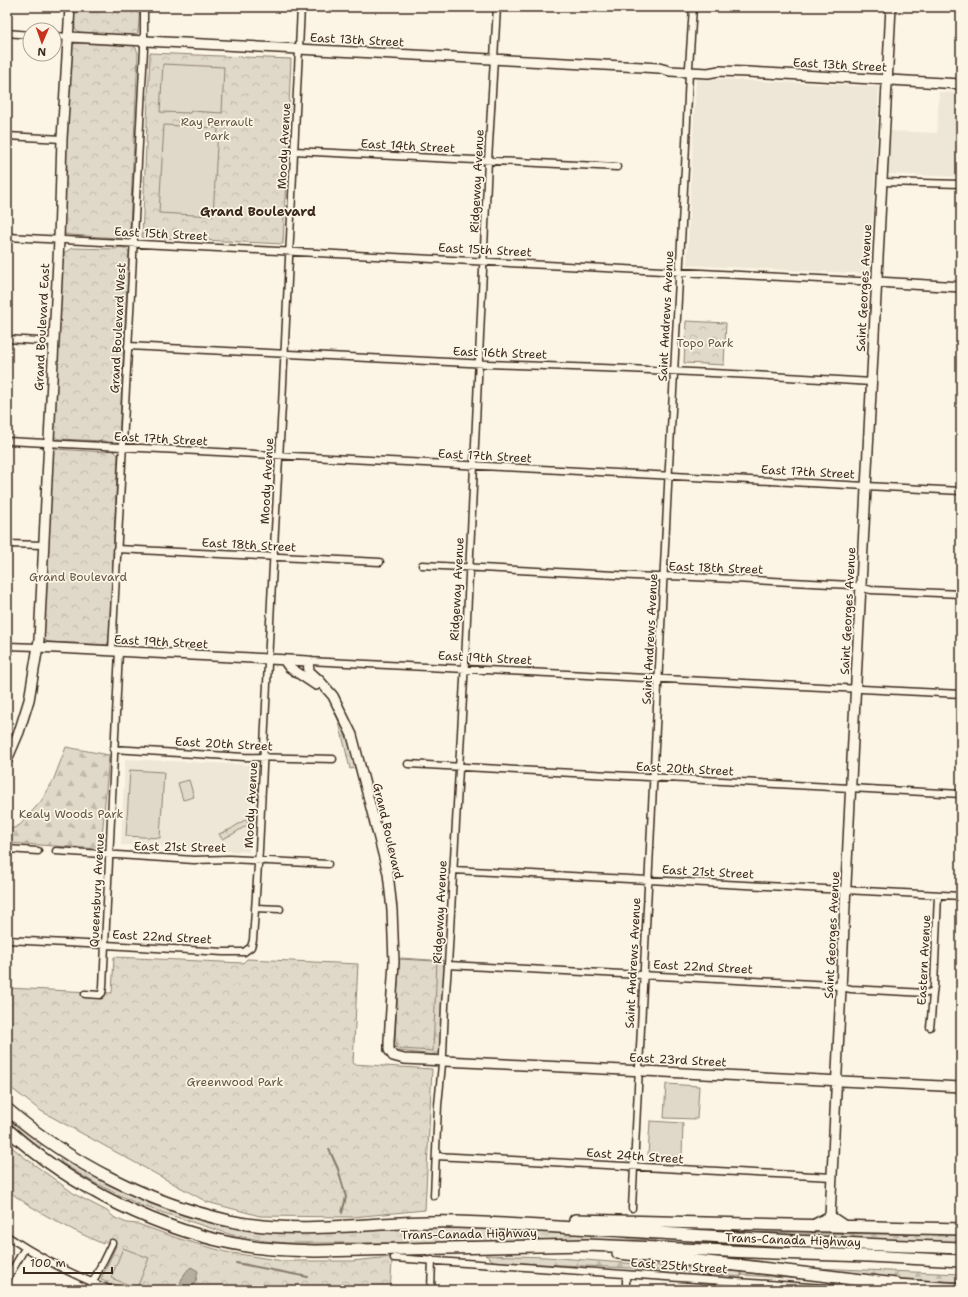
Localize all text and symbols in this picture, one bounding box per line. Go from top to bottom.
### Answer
north arrow [22,22,62,62]
street label: East 13th Street [309,30,405,50]
text: N [37,44,46,59]
street label: East 13th Street [792,55,888,75]
street label: Moody Avenue [274,102,294,190]
park label: Ray Perrault Park [181,114,253,144]
street label: Ridgeway Avenue [466,129,488,233]
street label: East 14th Street [360,136,456,156]
district label: Grand Boulevard [200,203,316,220]
street label: Saint Georges Avenue [853,223,875,352]
street label: East 15th Street [114,224,208,244]
street label: East 15th Street [438,240,532,260]
street label: Saint Andrews Avenue [655,250,677,382]
street label: Grand Boulevard West [107,262,129,394]
street label: Grand Boulevard East [31,263,53,391]
park label: Topo Park [676,335,734,351]
street label: East 16th Street [453,343,547,363]
street label: East 17th Street [114,429,208,449]
street label: Moody Avenue [257,437,277,525]
street label: East 17th Street [438,446,532,466]
street label: East 17th Street [761,462,855,482]
street label: East 18th Street [201,535,297,555]
street label: Ridgeway Avenue [446,537,468,641]
street label: Saint Georges Avenue [837,546,859,675]
street label: East 18th Street [668,558,764,578]
park label: Grand Boulevard [29,569,127,585]
street label: Saint Andrews Avenue [639,573,661,705]
street label: East 19th Street [113,632,209,652]
street label: East 19th Street [437,648,533,668]
street label: East 20th Street [175,733,273,755]
street label: East 20th Street [636,758,734,780]
street label: Moody Avenue [241,761,261,849]
street label: Grand Boulevard [369,781,407,881]
park label: Kealy Woods Park [19,806,123,822]
street label: Queensbury Avenue [86,832,108,948]
street label: East 21st Street [134,838,226,856]
street label: Ridgeway Avenue [429,860,451,964]
street label: East 21st Street [661,862,755,882]
street label: Saint Georges Avenue [821,870,843,999]
street label: Saint Andrews Avenue [622,897,644,1029]
street label: Eastern Avenue [914,914,934,1006]
street label: East 22nd Street [112,926,212,948]
street label: East 22nd Street [653,956,753,978]
street label: East 23rd Street [629,1049,727,1071]
park label: Greenwood Park [187,1074,284,1090]
street label: East 24th Street [586,1145,684,1167]
street label: Trans-Canada Highway [401,1225,537,1243]
street label: Trans-Canada Highway [725,1230,861,1250]
scale bar [24,1249,112,1275]
text: 100 m [30,1255,66,1271]
street label: East 25th Street [630,1255,728,1277]

